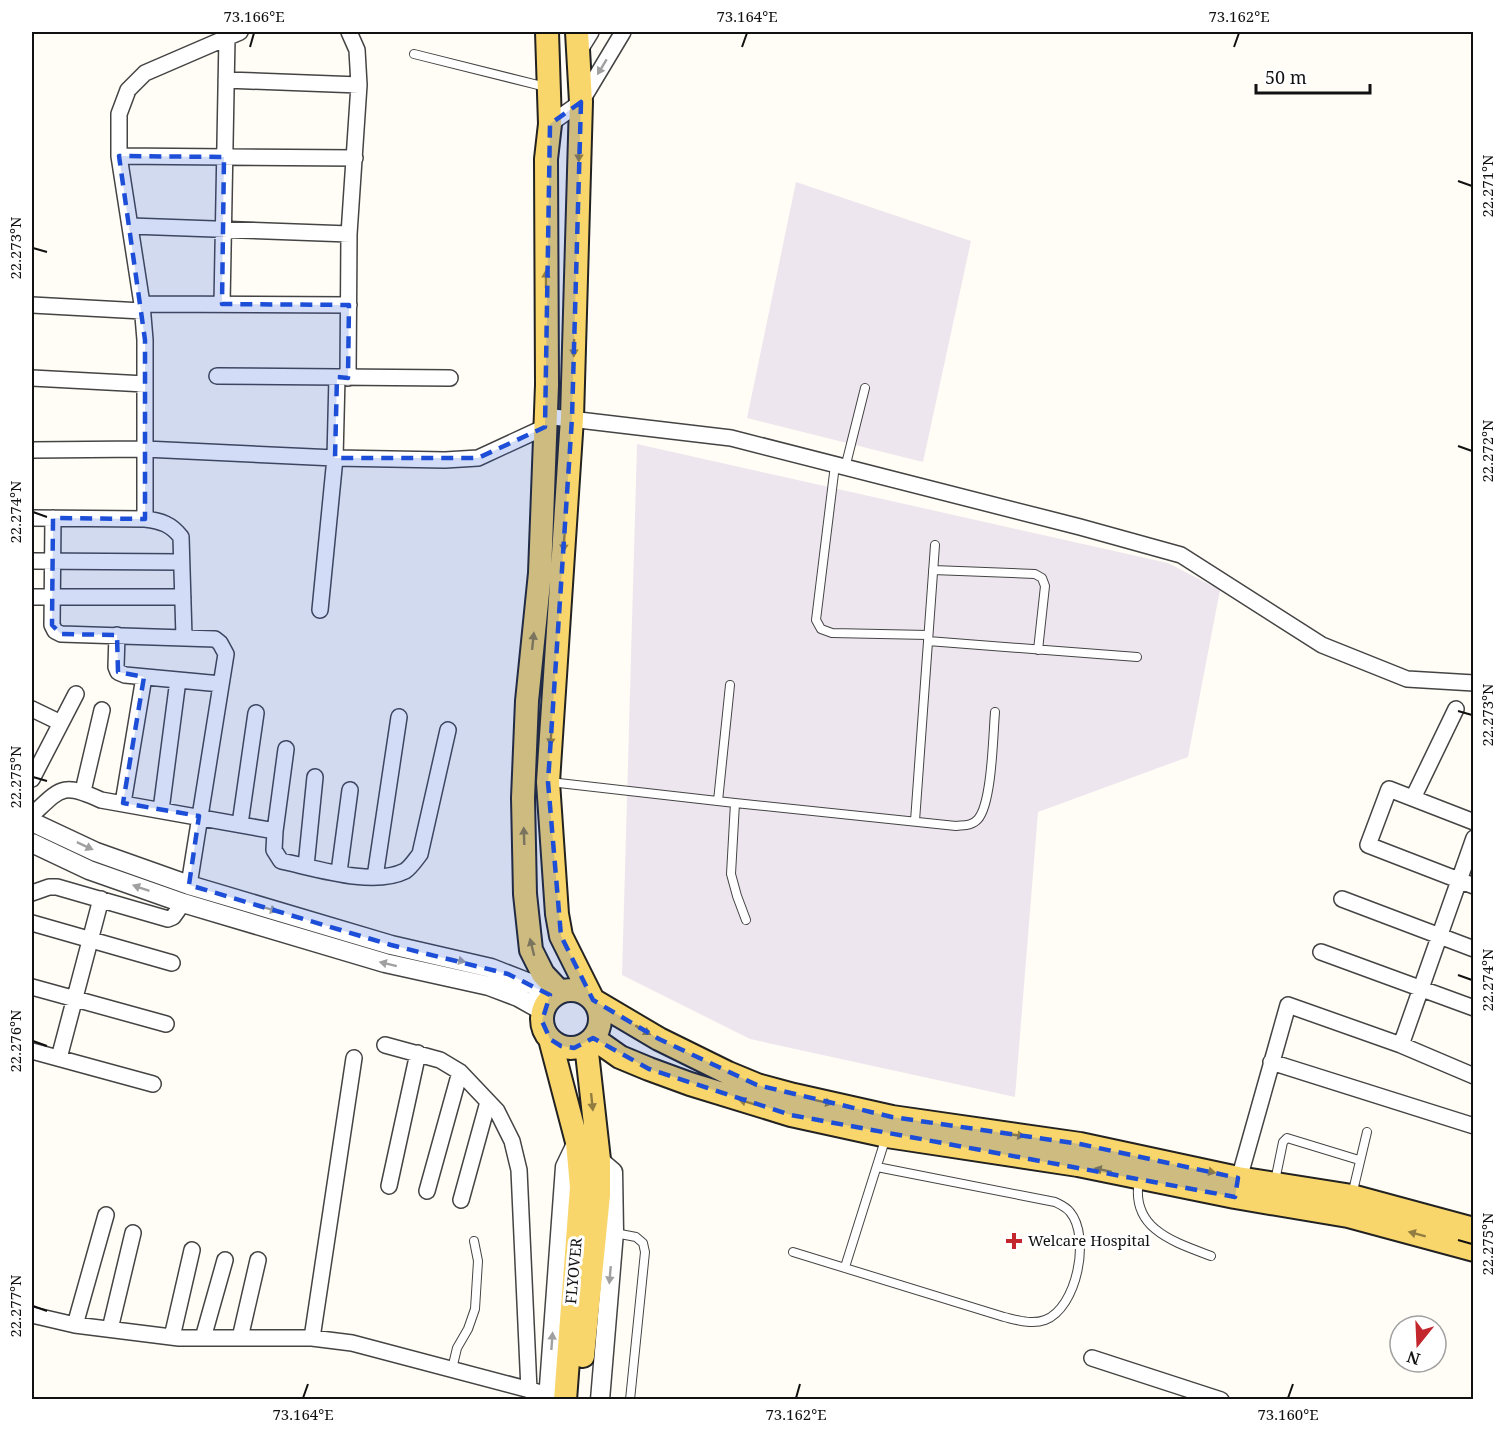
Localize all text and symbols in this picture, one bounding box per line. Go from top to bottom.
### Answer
text: 73.166°E [223,6,285,26]
text: 73.164°E [716,6,778,26]
text: 73.162°E [1208,6,1270,26]
scale bar [1256,57,1370,95]
one-way arrow [596,59,607,75]
text: 50 m [1265,65,1307,89]
one-way arrow [575,143,584,162]
text: 22.271°N [1477,154,1497,218]
text: 22.273°N [5,216,25,280]
one-way arrow [541,269,551,288]
one-way arrow [569,338,579,357]
text: 22.272°N [1477,419,1497,483]
text: 22.274°N [5,480,25,544]
one-way arrow [559,533,569,552]
one-way arrow [528,632,538,651]
text: 22.273°N [1477,683,1497,747]
one-way arrow [546,728,555,747]
text: 22.275°N [5,745,25,809]
one-way arrow [519,826,528,845]
one-way arrow [76,842,93,851]
one-way arrow [132,883,150,893]
one-way arrow [260,905,278,914]
one-way arrow [527,938,537,956]
text: 22.274°N [1477,948,1497,1012]
one-way arrow [448,956,466,966]
one-way arrow [379,958,397,968]
text: 22.276°N [5,1009,25,1073]
one-way arrow [635,1025,652,1035]
one-way arrow [588,1093,597,1112]
one-way arrow [738,1097,756,1106]
one-way arrow [814,1098,833,1107]
one-way arrow [1006,1131,1025,1140]
one-way arrow [1093,1165,1112,1174]
one-way arrow [1198,1167,1217,1176]
text: 22.275°N [1477,1212,1497,1276]
one-way arrow [1408,1229,1426,1238]
place label: Welcare Hospital [1028,1230,1150,1250]
marker: Welcare Hospital [1005,1232,1023,1250]
street label: FLYOVER [560,1237,586,1305]
one-way arrow [605,1265,615,1284]
text: 22.277°N [5,1274,25,1338]
north arrow [1388,1314,1448,1374]
one-way arrow [547,1332,557,1351]
text: N [1404,1346,1423,1371]
text: 73.164°E [272,1404,334,1424]
text: 73.162°E [765,1404,827,1424]
text: 73.160°E [1257,1404,1319,1424]

